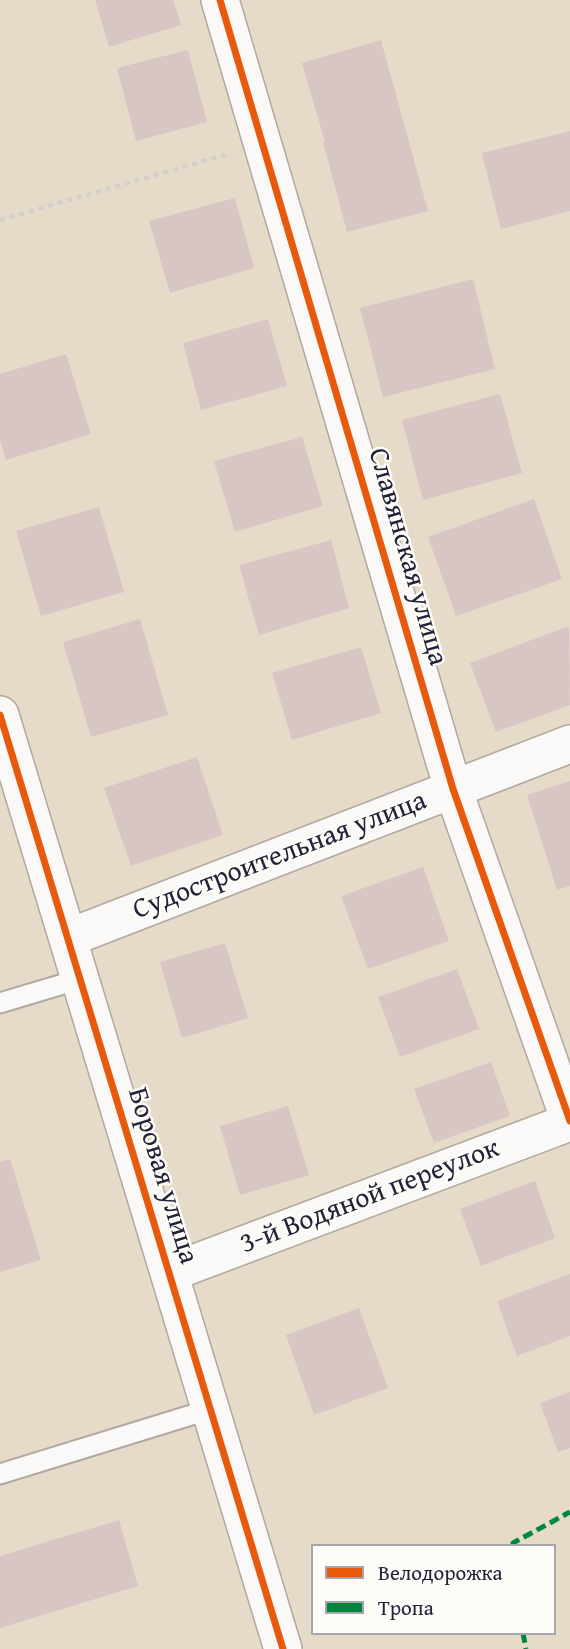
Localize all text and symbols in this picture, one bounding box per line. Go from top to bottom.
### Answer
street label: Славянская улица [360,445,454,669]
street label: Судостроительная улица [128,784,432,928]
street label: Боровая улица [119,1084,205,1268]
street label: 3-й Водяной переулок [236,1132,504,1262]
legend [311,1544,556,1635]
text: Велодорожка [378,1557,503,1588]
text: Тропа [378,1592,434,1623]

